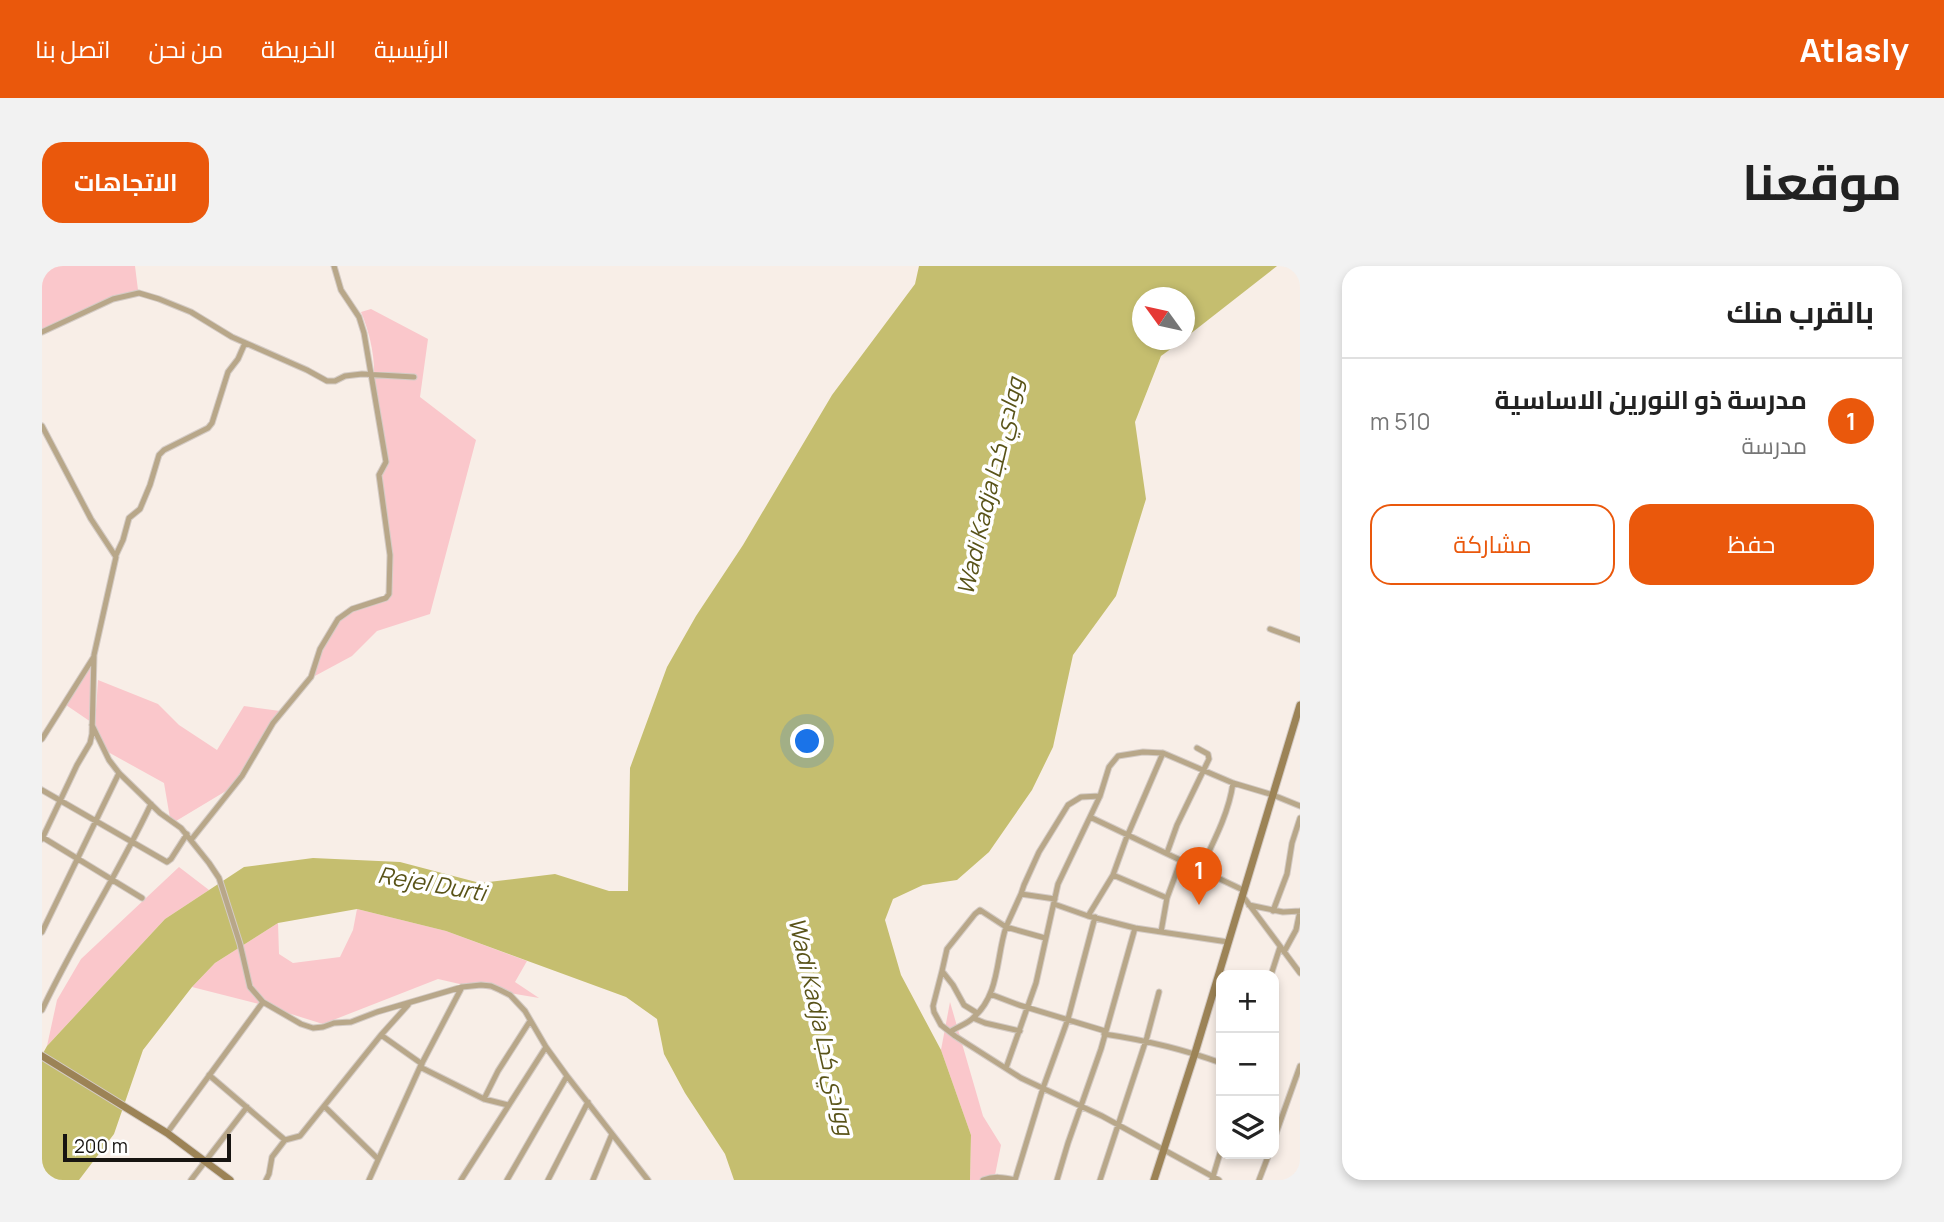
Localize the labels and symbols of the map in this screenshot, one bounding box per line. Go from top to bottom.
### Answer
north arrow [1132,287,1195,350]
water label: Wadi Kadja ووادي كجا [948,372,1033,599]
your location [790,724,824,758]
pin: 1 [1176,847,1222,905]
water label: Rejel Durti [375,858,491,909]
water label: Wadi Kadja ووادي كجا [778,914,863,1140]
scale bar [63,1131,231,1163]

